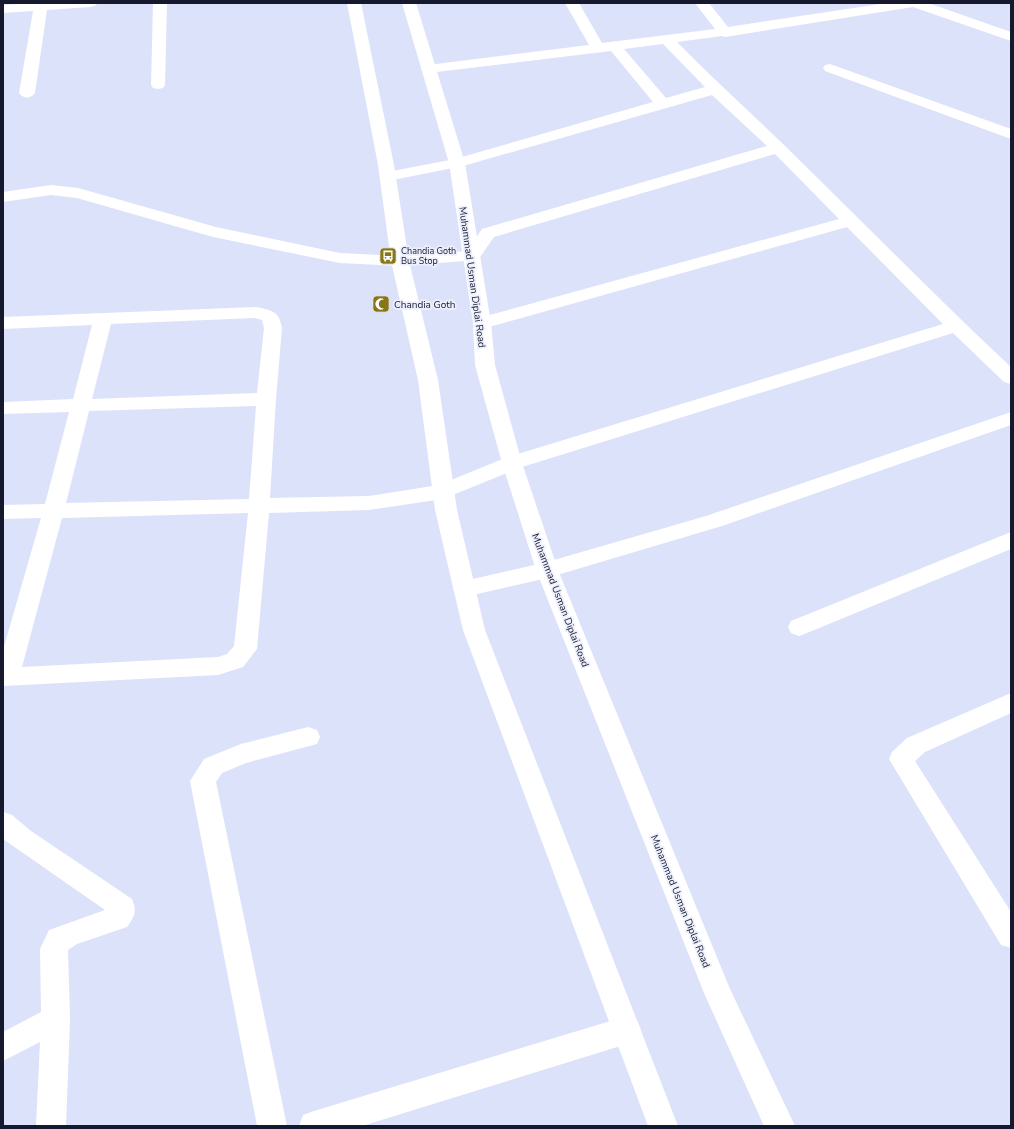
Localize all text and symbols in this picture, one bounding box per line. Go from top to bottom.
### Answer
street label: Muhammad Usman Diplai Road [455,206,489,349]
place label: Chandia Goth Bus Stop [401,245,456,267]
bus stop icon: Chandia Goth Bus Stop [378,246,398,266]
mosque icon: Chandia Goth [371,294,391,314]
place label: Chandia Goth [394,298,455,312]
street label: Muhammad Usman Diplai Road [528,531,592,669]
street label: Muhammad Usman Diplai Road [647,833,713,970]

